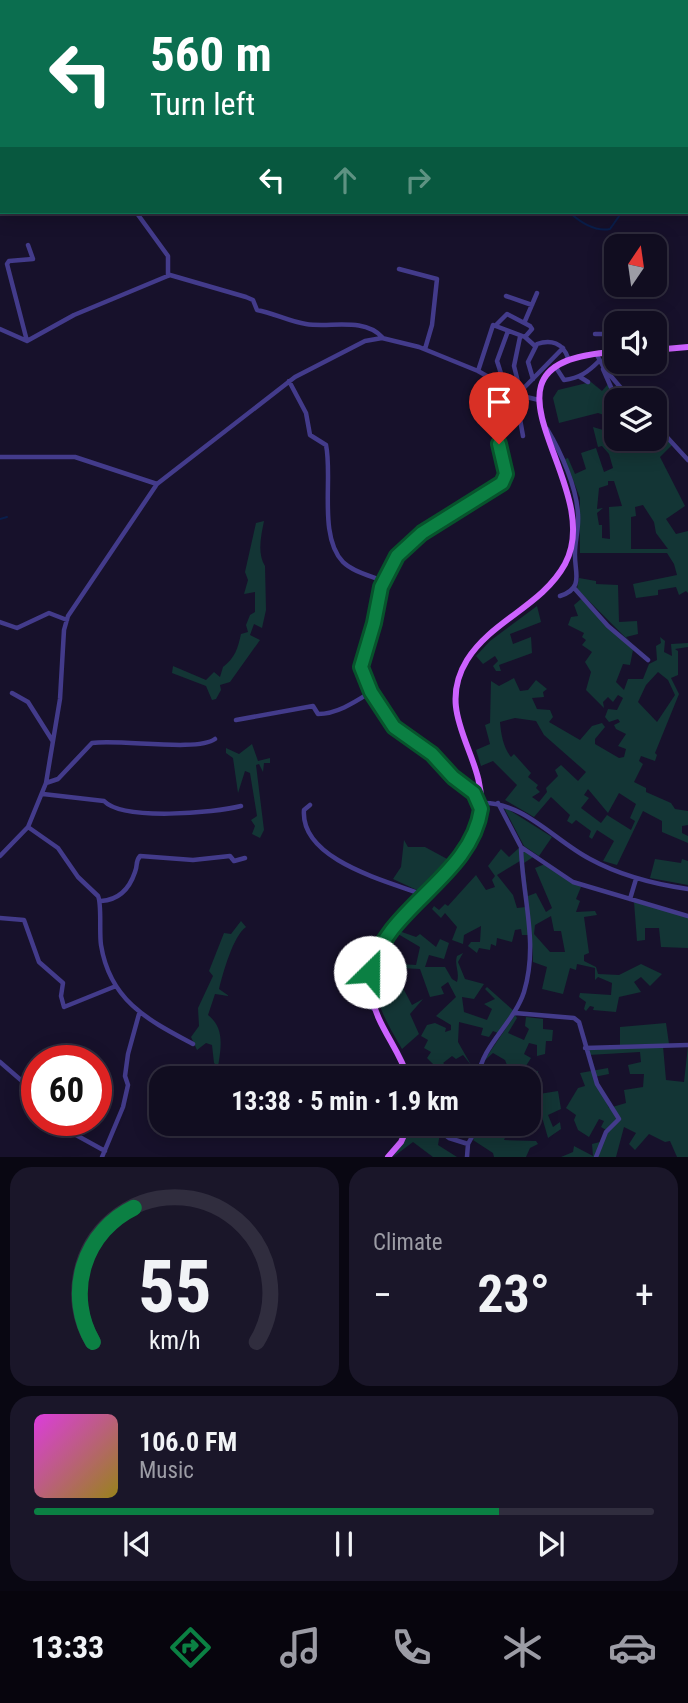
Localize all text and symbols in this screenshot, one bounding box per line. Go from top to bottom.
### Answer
text: 560 m [150,26,272,83]
icon: left [35,28,126,119]
text: Turn left [150,85,255,123]
icon: left [253,161,291,199]
icon: ahead [326,161,364,199]
icon: right [399,161,437,199]
north arrow [604,234,667,298]
map controls [604,234,667,451]
button: sound [604,311,667,374]
pin [469,372,529,444]
icon: arrive [480,383,518,421]
button: layers [604,388,667,451]
position arrow [333,935,407,1009]
speed limit sign: 60 [21,1045,112,1136]
text: 13:38 · 5 min · 1.9 km [231,1086,459,1116]
text: Climate [373,1229,443,1256]
text: 55 [138,1245,211,1331]
text: 23° [477,1264,550,1325]
text: − [373,1273,392,1317]
text: + [635,1273,654,1317]
text: km/h [149,1326,200,1355]
text: 106.0 FM [139,1427,237,1457]
text: Music [139,1457,194,1484]
icon: previous [118,1525,156,1563]
icon: pause [325,1525,363,1563]
icon: next [532,1525,570,1563]
icon: directions [166,1623,215,1672]
icon: music [276,1623,325,1672]
icon: phone [387,1623,436,1672]
icon: climate [498,1623,547,1672]
icon: car [608,1623,657,1672]
text: 13:33 [31,1628,104,1666]

